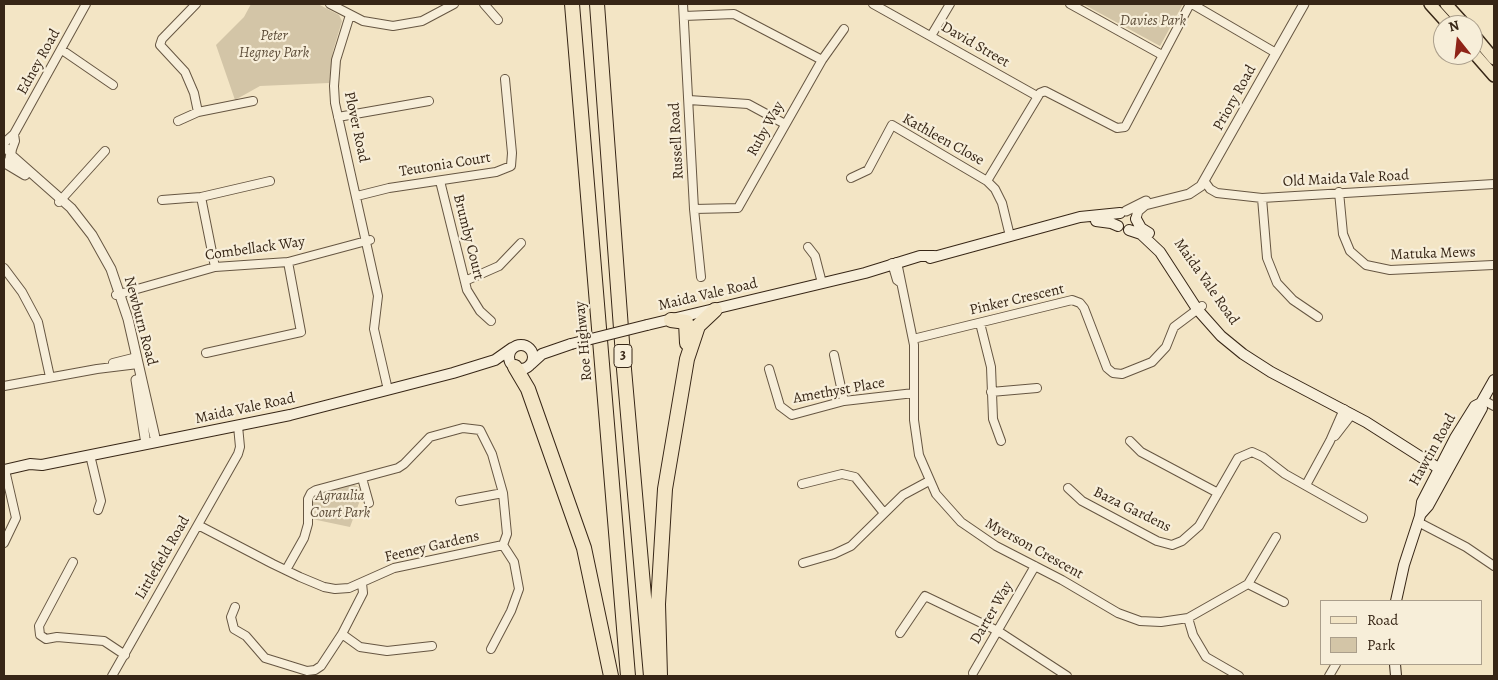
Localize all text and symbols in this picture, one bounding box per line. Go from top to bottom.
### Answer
park label: Davies Park [1120,12,1186,30]
north arrow [1433,15,1483,65]
text: N [1446,16,1462,37]
street label: David Street [938,18,1012,72]
street label: Edney Road [14,26,64,98]
park label: Peter Hegney Park [239,27,309,62]
street label: Priory Road [1210,62,1260,134]
street label: Plover Road [340,90,372,164]
street label: Ruby Way [744,98,788,160]
street label: Russell Road [666,102,688,180]
street label: Kathleen Close [899,110,987,170]
street label: Teutonia Court [398,149,492,181]
street label: Old Maida Vale Road [1282,167,1410,191]
street label: Brumby Court [449,192,487,282]
street label: Combellack Way [204,233,306,265]
street label: Maida Vale Road [1170,235,1242,329]
street label: Matuka Mews [1390,244,1476,264]
street label: Newburn Road [119,274,161,368]
street label: Maida Vale Road [657,275,759,315]
street label: Pinker Crescent [968,280,1066,320]
street label: Roe Highway [572,300,596,382]
road number: 3 [614,344,632,368]
street label: Amethyst Place [792,374,886,408]
street label: Maida Vale Road [194,390,296,428]
street label: Hawtin Road [1406,411,1460,489]
street label: Baza Gardens [1090,483,1174,537]
park label: Agraulia Court Park [310,487,370,522]
street label: Littlefield Road [132,513,194,603]
street label: Myerson Crescent [982,515,1086,583]
street label: Feeney Gardens [383,527,481,567]
street label: Darter Way [967,578,1017,648]
legend [1320,600,1483,665]
text: Road [1367,610,1398,630]
text: Park [1367,635,1395,655]

